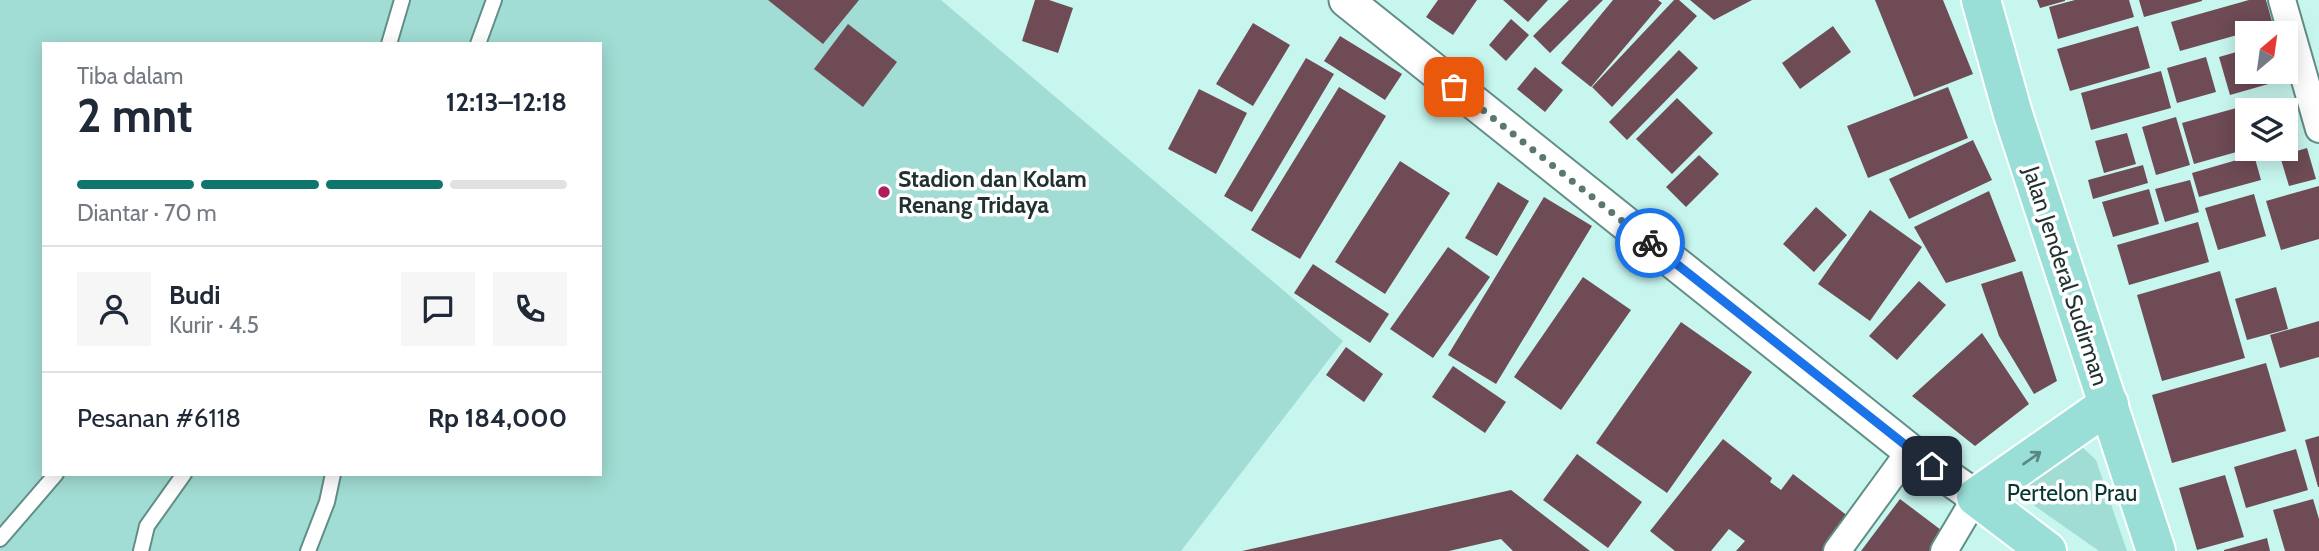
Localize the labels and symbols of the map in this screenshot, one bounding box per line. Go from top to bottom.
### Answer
north arrow [2235,21,2298,84]
pin [1424,57,1484,117]
street label: Jalan Jenderal Sudirman [2017,162,2115,389]
place label: Stadion dan Kolam Renang Tridaya [898,165,1087,219]
marker: Stadion dan Kolam Renang Tridaya [876,184,892,200]
courier [1615,208,1685,278]
pin [1902,436,1962,496]
one-way arrow [2022,451,2041,465]
park label: Pertelon Prau [2007,479,2137,507]

